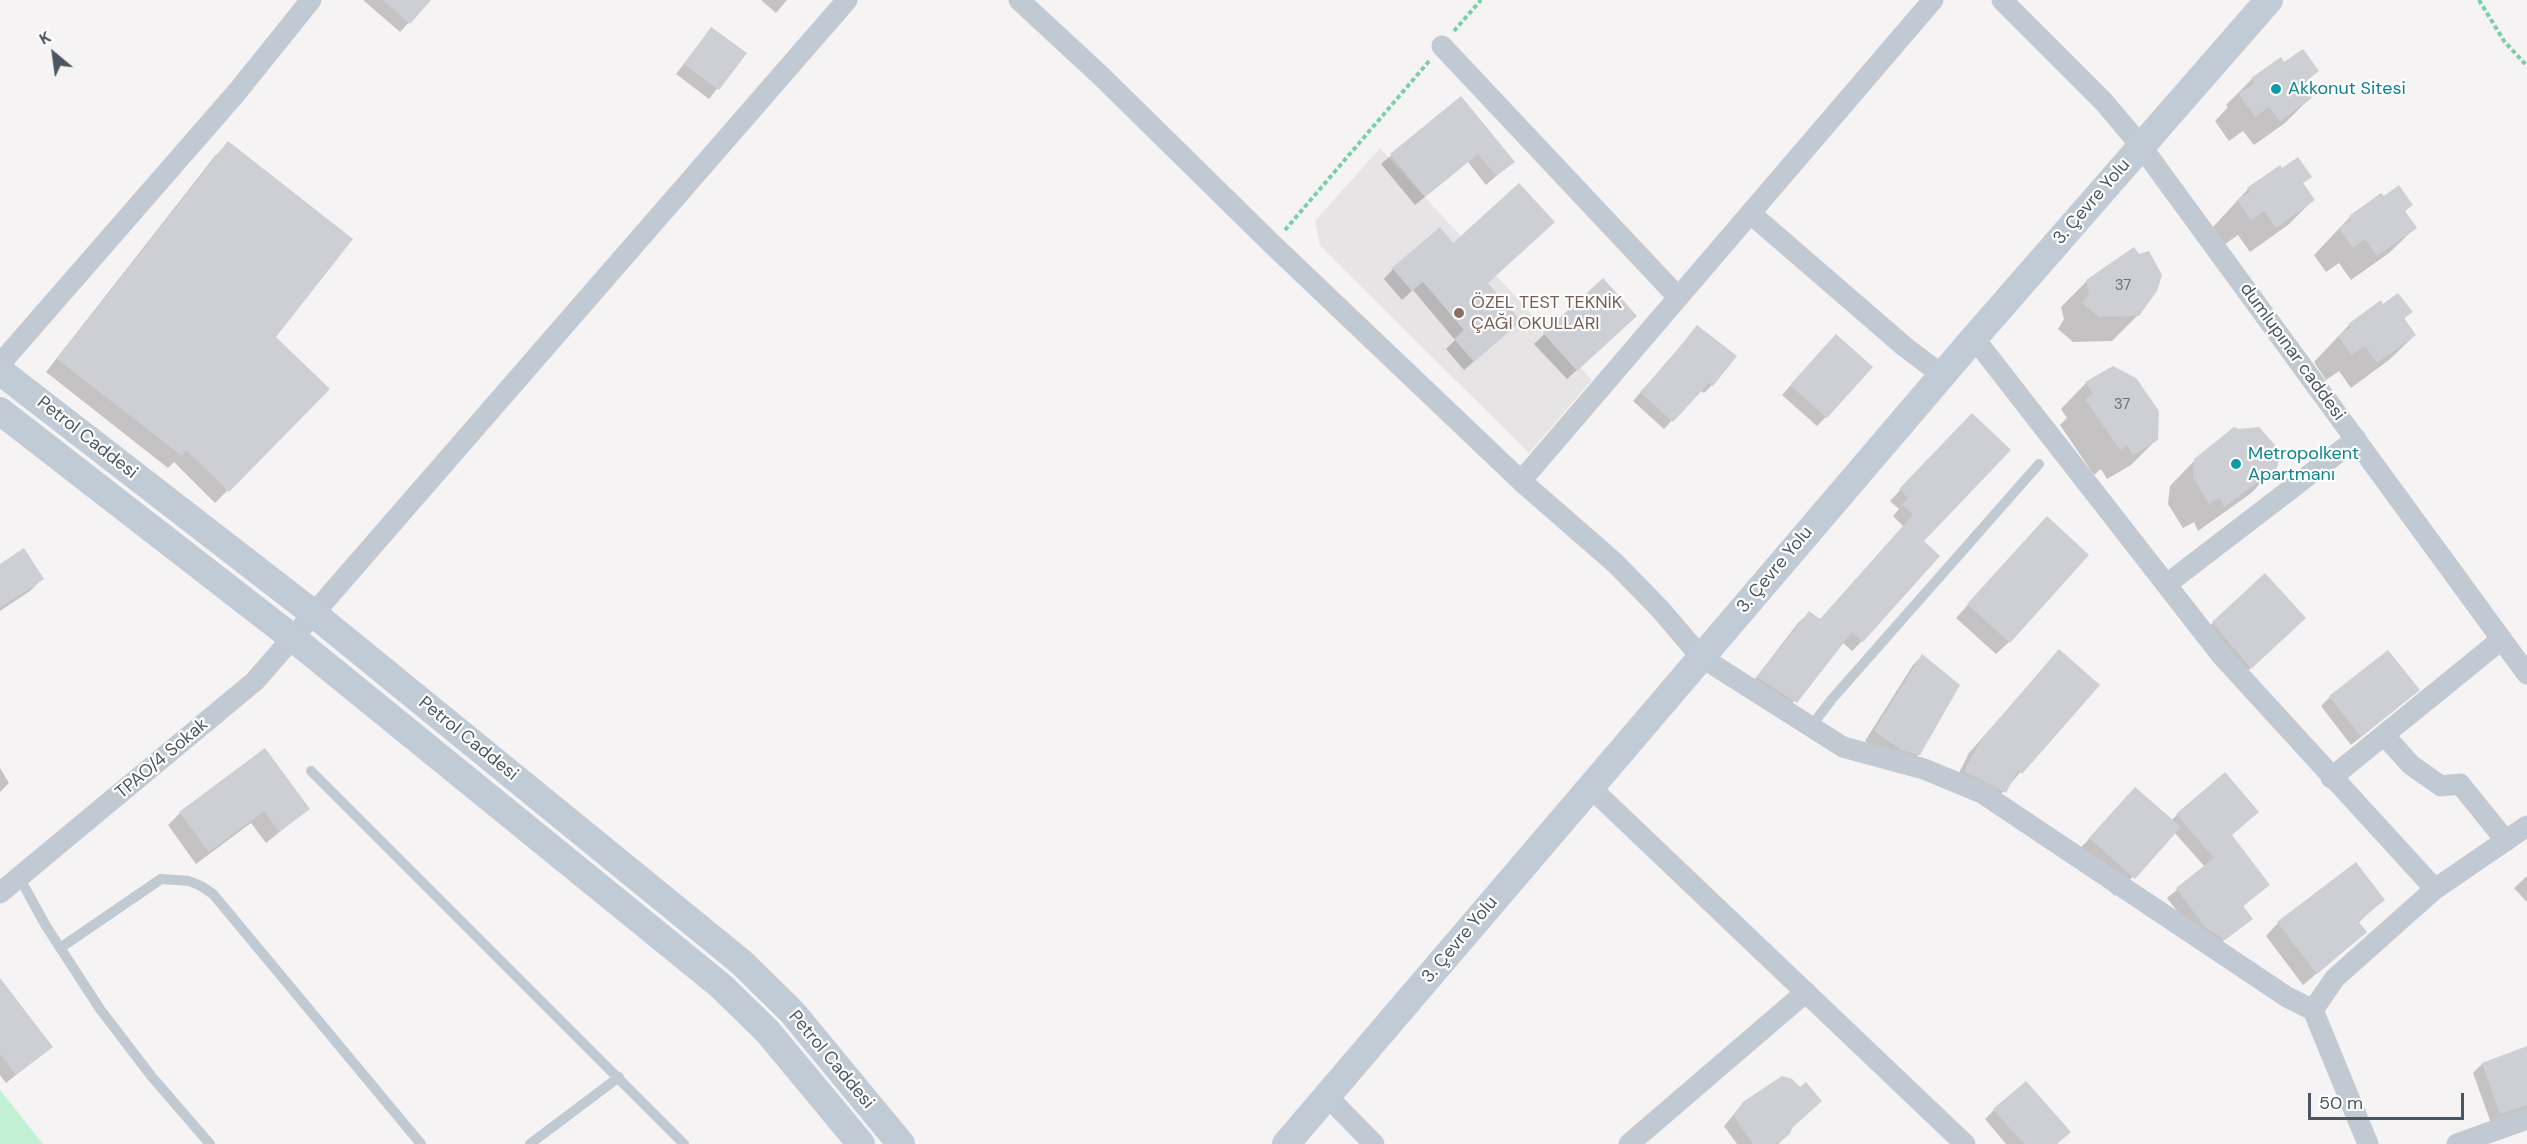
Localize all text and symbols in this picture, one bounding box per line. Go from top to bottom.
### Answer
north arrow [24,24,84,84]
text: K [35,26,55,50]
place label: Akkonut Sitesi [2288,78,2406,100]
marker: Akkonut Sitesi [2269,82,2283,96]
street label: 3. Çevre Yolu [2049,155,2135,249]
house number: 37 [2115,277,2131,295]
street label: dumlupınar caddesi [2235,279,2349,425]
place label: ÖZEL TEST TEKNİK ÇAĞI OKULLARI [1471,292,1622,334]
marker: ÖZEL TEST TEKNİK ÇAĞI OKULLARI [1452,306,1466,320]
street label: Petrol Caddesi [32,392,142,484]
house number: 37 [2114,396,2130,414]
place label: Metropolkent Apartmanı [2248,443,2359,486]
marker: Metropolkent Apartmanı [2229,457,2243,471]
street label: 3. Çevre Yolu [1733,522,1817,618]
street label: Petrol Caddesi [414,692,522,786]
street label: TPAO/4 Sokak [111,714,213,804]
street label: 3. Çevre Yolu [1418,892,1502,988]
street label: Petrol Caddesi [784,1007,878,1113]
scale bar [2311,1081,2467,1119]
text: 50 m [2319,1091,2363,1115]

